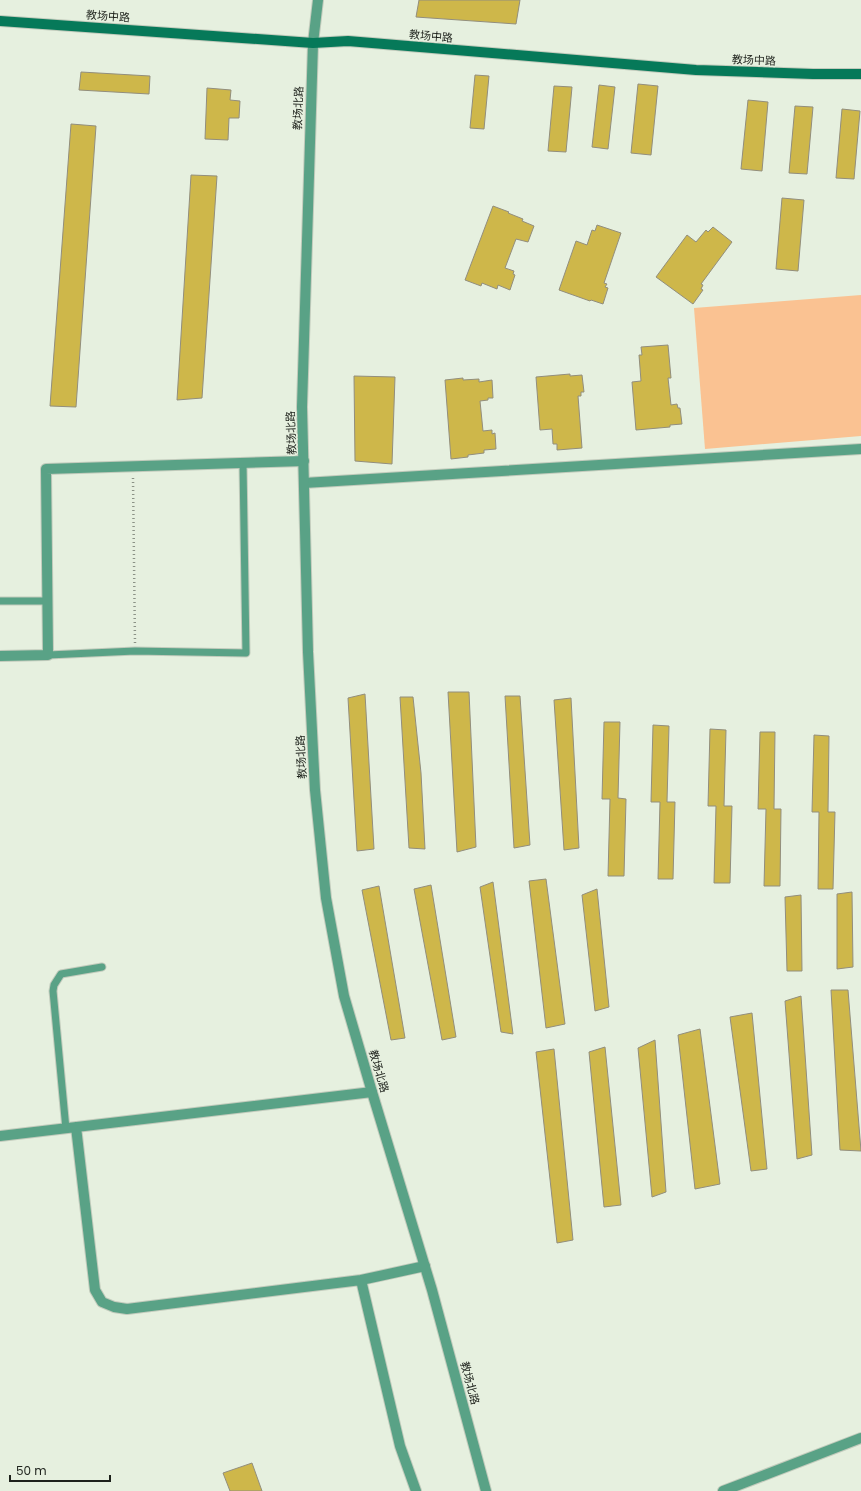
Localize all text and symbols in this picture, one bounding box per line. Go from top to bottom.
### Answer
street label: 教场中路 [85,6,131,26]
street label: 教场中路 [408,26,454,46]
street label: 教场中路 [732,51,776,69]
street label: 教场北路 [289,86,307,130]
street label: 教场北路 [282,411,300,455]
street label: 教场北路 [292,735,310,779]
street label: 教场北路 [365,1048,393,1094]
street label: 教场北路 [457,1360,483,1406]
scale bar [10,1457,110,1483]
text: 50 m [16,1462,47,1479]

